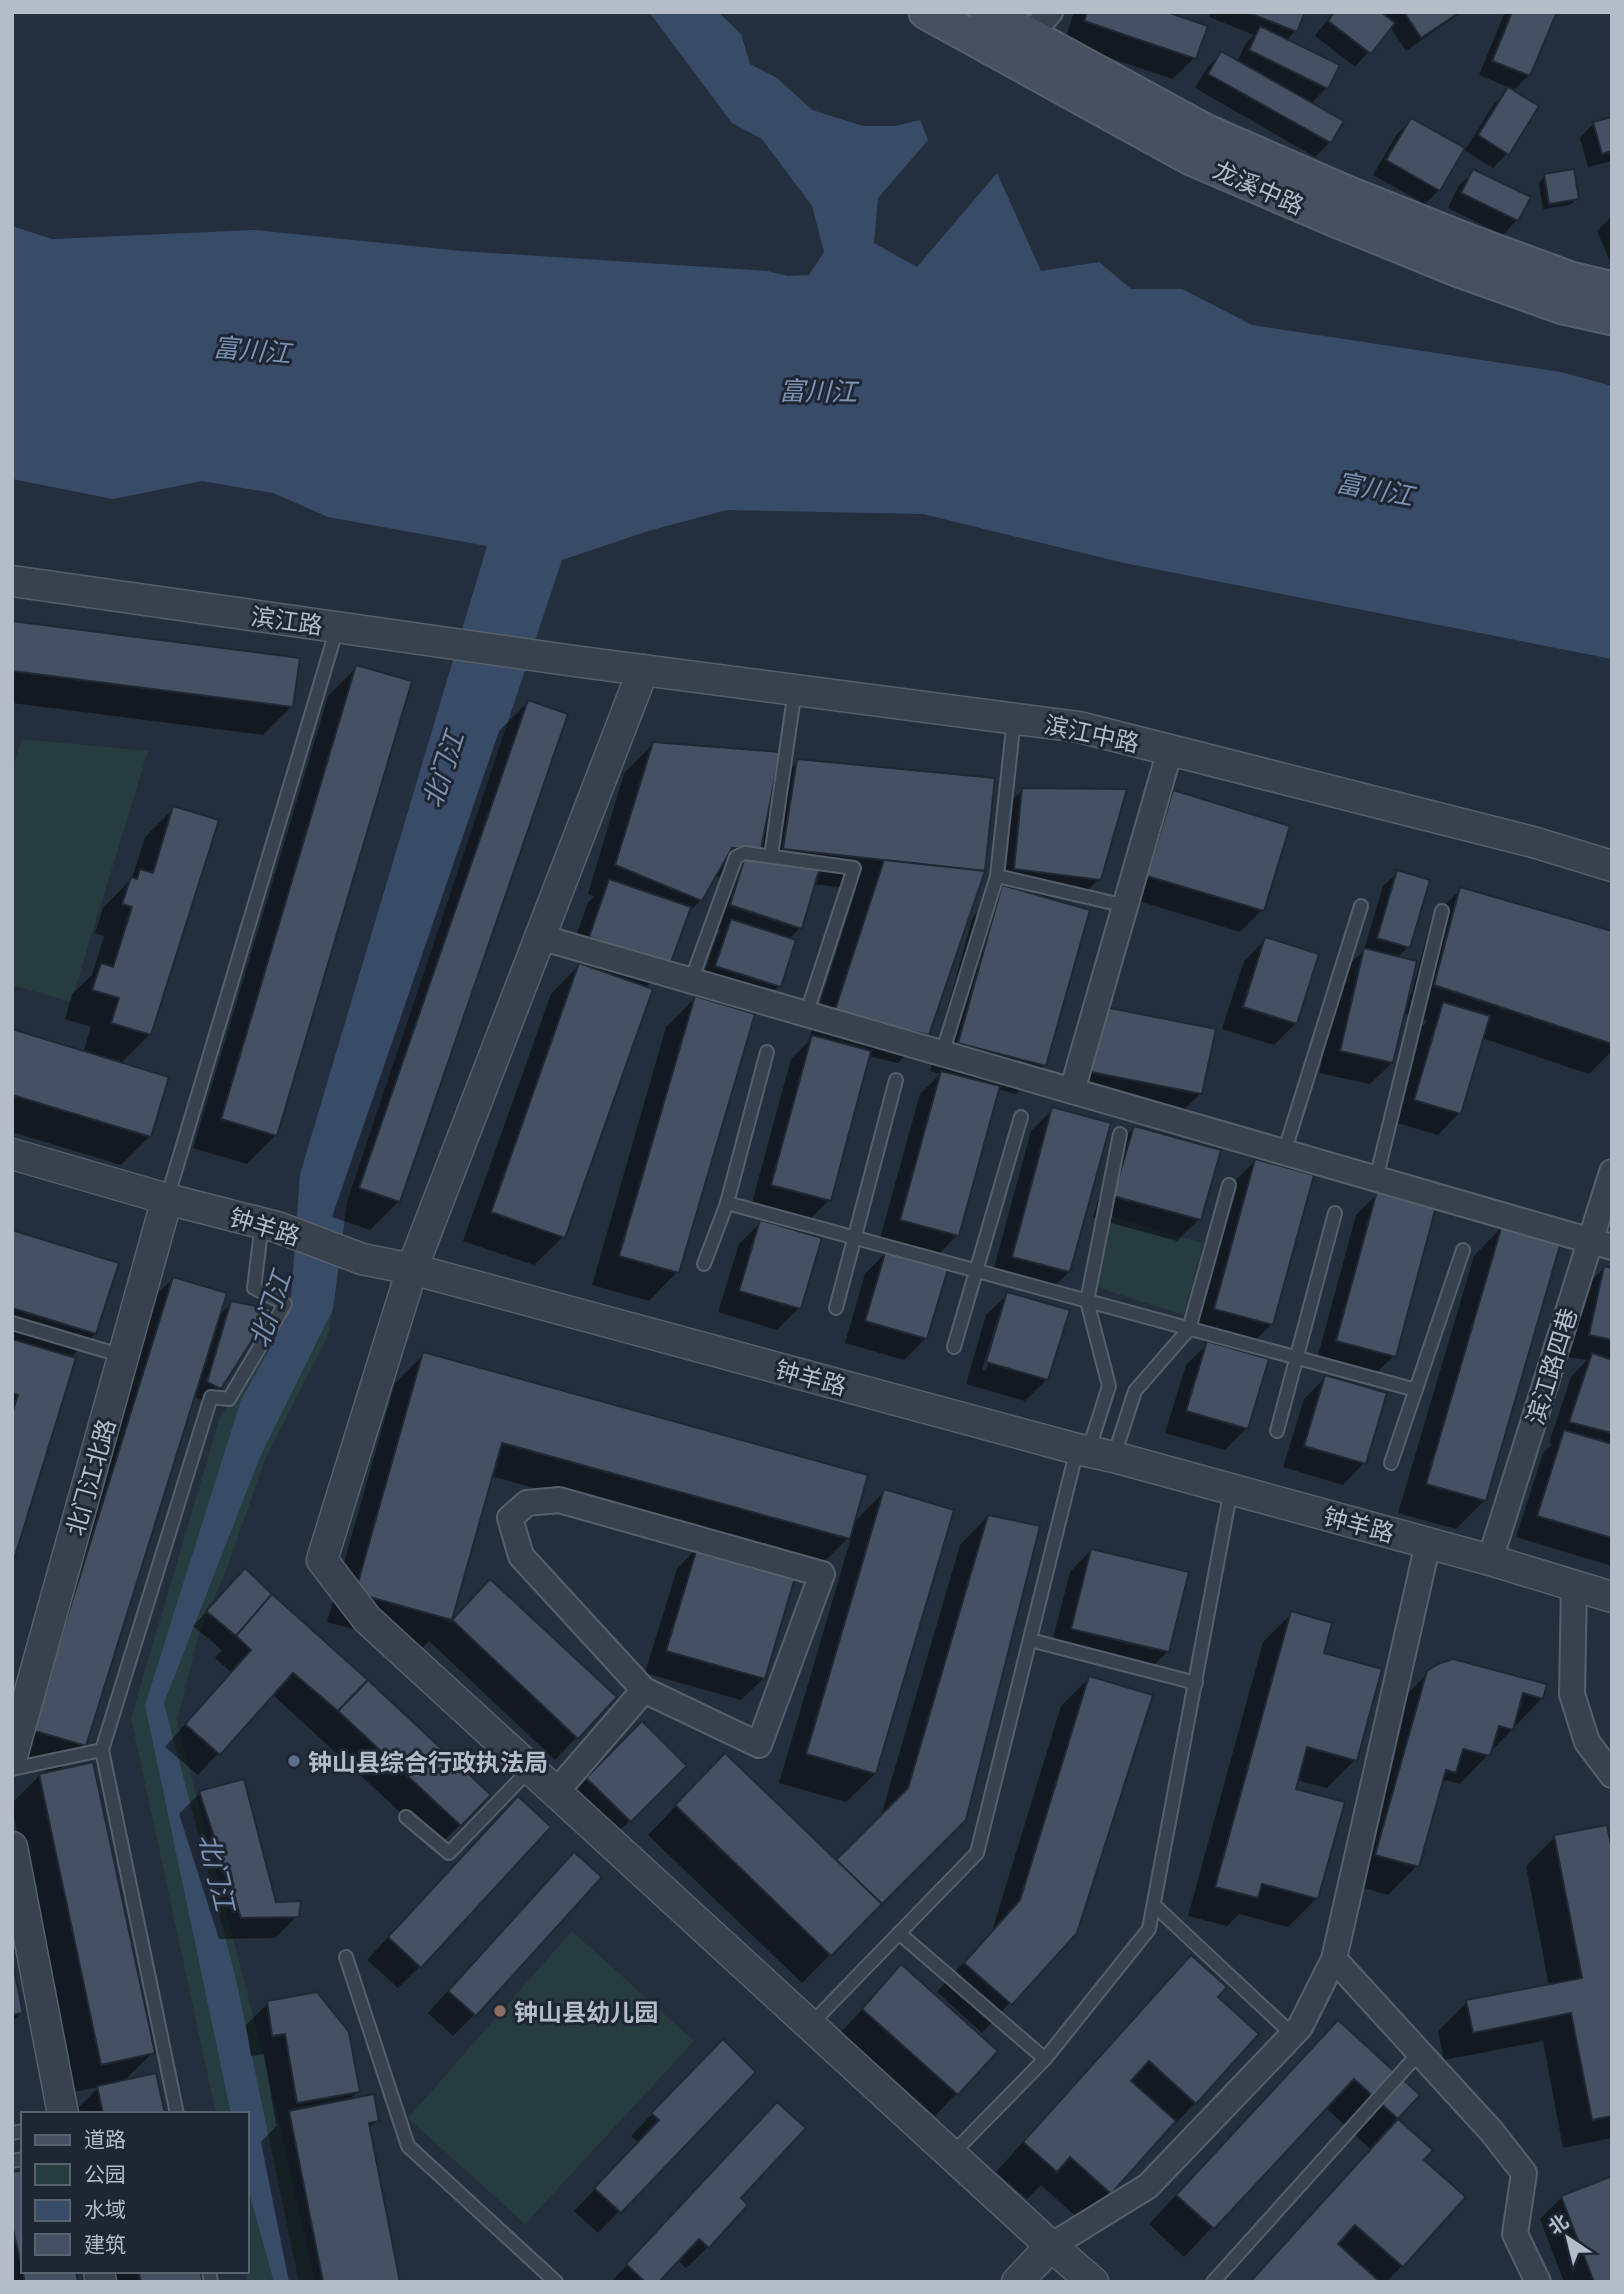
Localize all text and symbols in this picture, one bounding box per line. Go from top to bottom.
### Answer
street label: 龙溪中路 [1209,154,1309,220]
water label: 富川江 [212,330,295,368]
water label: 富川江 [779,374,860,406]
water label: 富川江 [1334,465,1419,511]
street label: 滨江路 [249,601,325,639]
street label: 滨江中路 [1042,709,1142,757]
water label: 北门江 [415,724,470,811]
street label: 钟羊路 [226,1202,304,1250]
water label: 北门江 [242,1264,297,1351]
street label: 滨江路四巷 [1520,1304,1582,1428]
street label: 钟羊路 [772,1354,850,1400]
street label: 北门江北路 [60,1415,120,1539]
street label: 钟羊路 [1320,1501,1398,1547]
place label: 钟山县综合行政执法局 [308,1747,548,1776]
marker: 钟山县综合行政执法局 [286,1753,302,1769]
water label: 北门江 [194,1831,243,1916]
place label: 钟山县幼儿园 [514,1997,658,2026]
marker: 钟山县幼儿园 [492,2003,508,2019]
legend [21,2112,248,2273]
text: 道路 [84,2126,126,2151]
text: 公园 [84,2161,126,2186]
text: 水域 [84,2196,126,2221]
north arrow [1533,2203,1603,2273]
text: 北 [1544,2209,1572,2239]
text: 建筑 [84,2231,126,2256]

